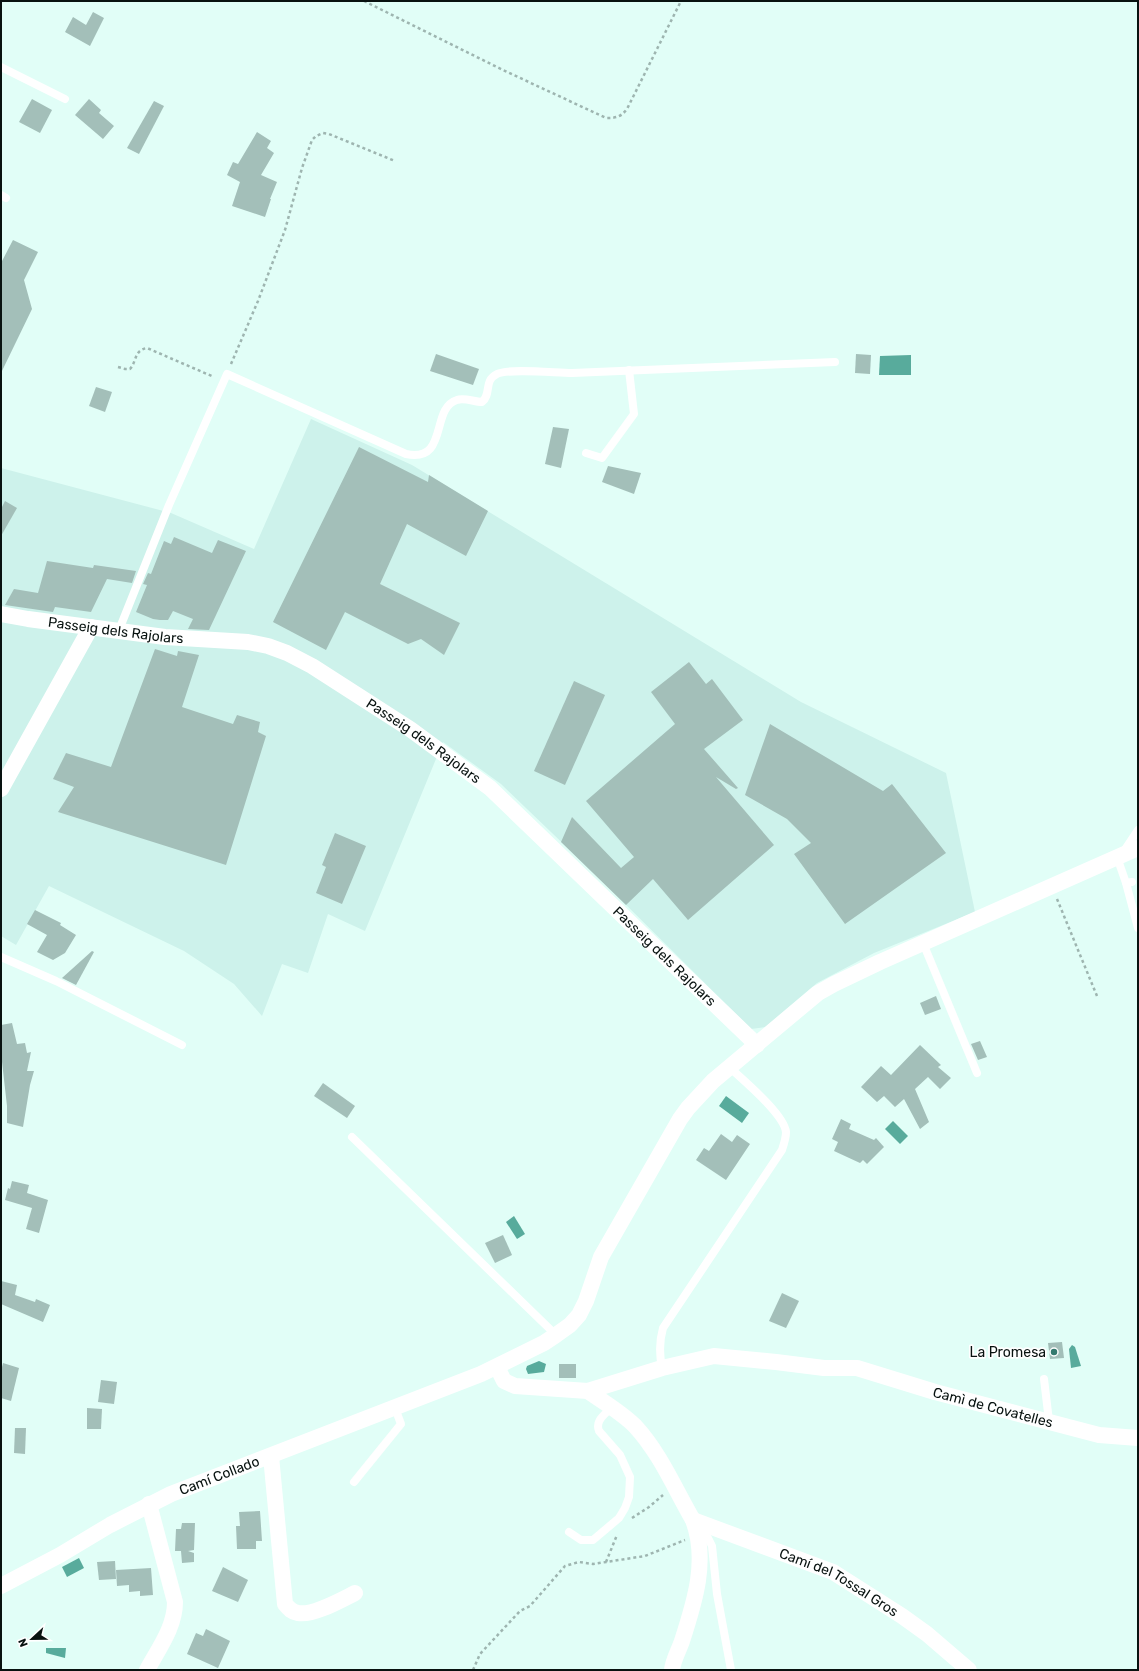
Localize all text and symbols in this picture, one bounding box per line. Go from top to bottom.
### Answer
street label: Passeig dels Rajolars [47,613,184,647]
street label: Passeig dels Rajolars [363,695,484,787]
street label: Passeig dels Rajolars [610,903,720,1010]
place label: La Promesa [970,1344,1046,1361]
marker: La Promesa [1049,1347,1059,1357]
street label: Camì de Covatelles [931,1383,1055,1431]
street label: Camí Collado [177,1452,262,1499]
street label: Camí del Tossal Gros [777,1544,902,1620]
north arrow [12,1619,52,1659]
text: N [16,1636,31,1649]

